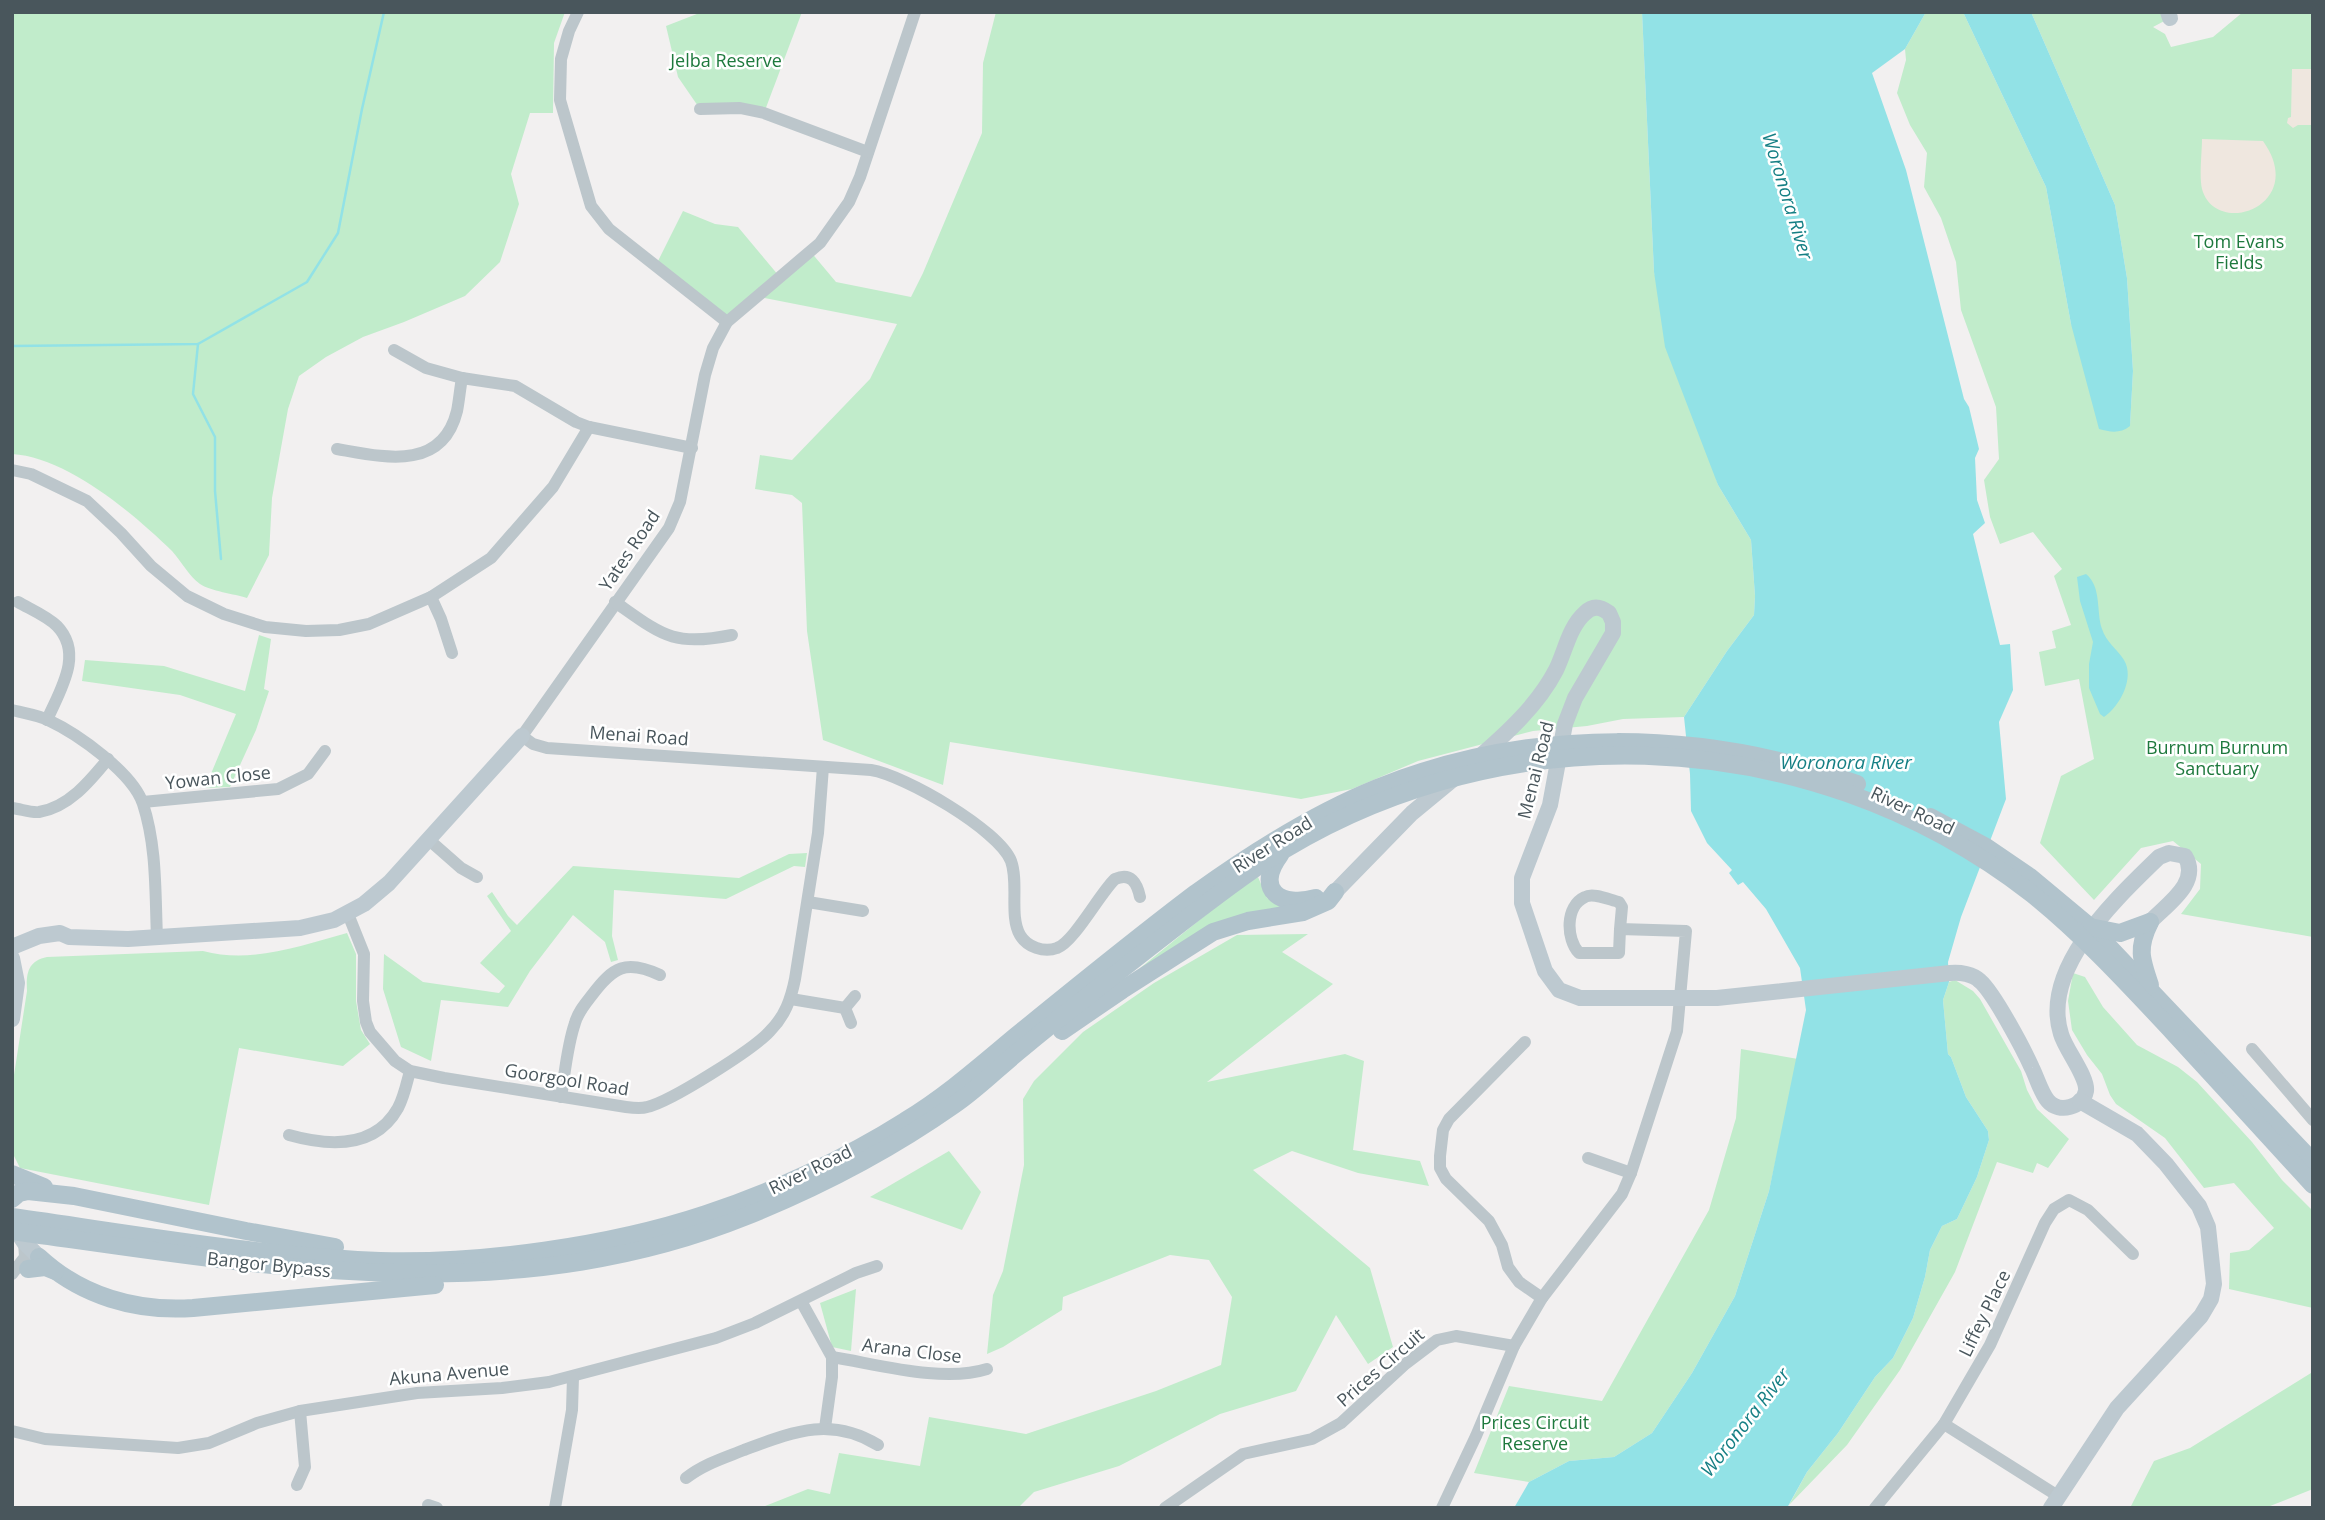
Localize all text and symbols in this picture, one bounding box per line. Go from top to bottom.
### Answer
park label: Jelba Reserve [668,48,782,72]
water label: Woronora River [1756,129,1820,264]
park label: Tom Evans Fields [2194,229,2284,274]
street label: Yates Road [593,505,665,595]
street label: Menai Road [1511,719,1559,821]
street label: Menai Road [589,720,689,750]
park label: Burnum Burnum Sanctuary [2146,735,2288,780]
water label: Woronora River [1780,749,1913,775]
street label: Yowan Close [164,760,272,794]
street label: River Road [1867,780,1959,840]
street label: River Road [1228,810,1316,878]
street label: Goorgool Road [503,1057,631,1101]
street label: River Road [764,1139,856,1199]
street label: Bangor Bypass [206,1246,332,1282]
street label: Liffey Place [1953,1266,2015,1360]
street label: Prices Circuit [1331,1322,1429,1412]
street label: Arana Close [861,1332,963,1368]
street label: Akuna Avenue [388,1356,510,1390]
water label: Woronora River [1694,1361,1797,1482]
park label: Prices Circuit Reserve [1481,1410,1589,1455]

